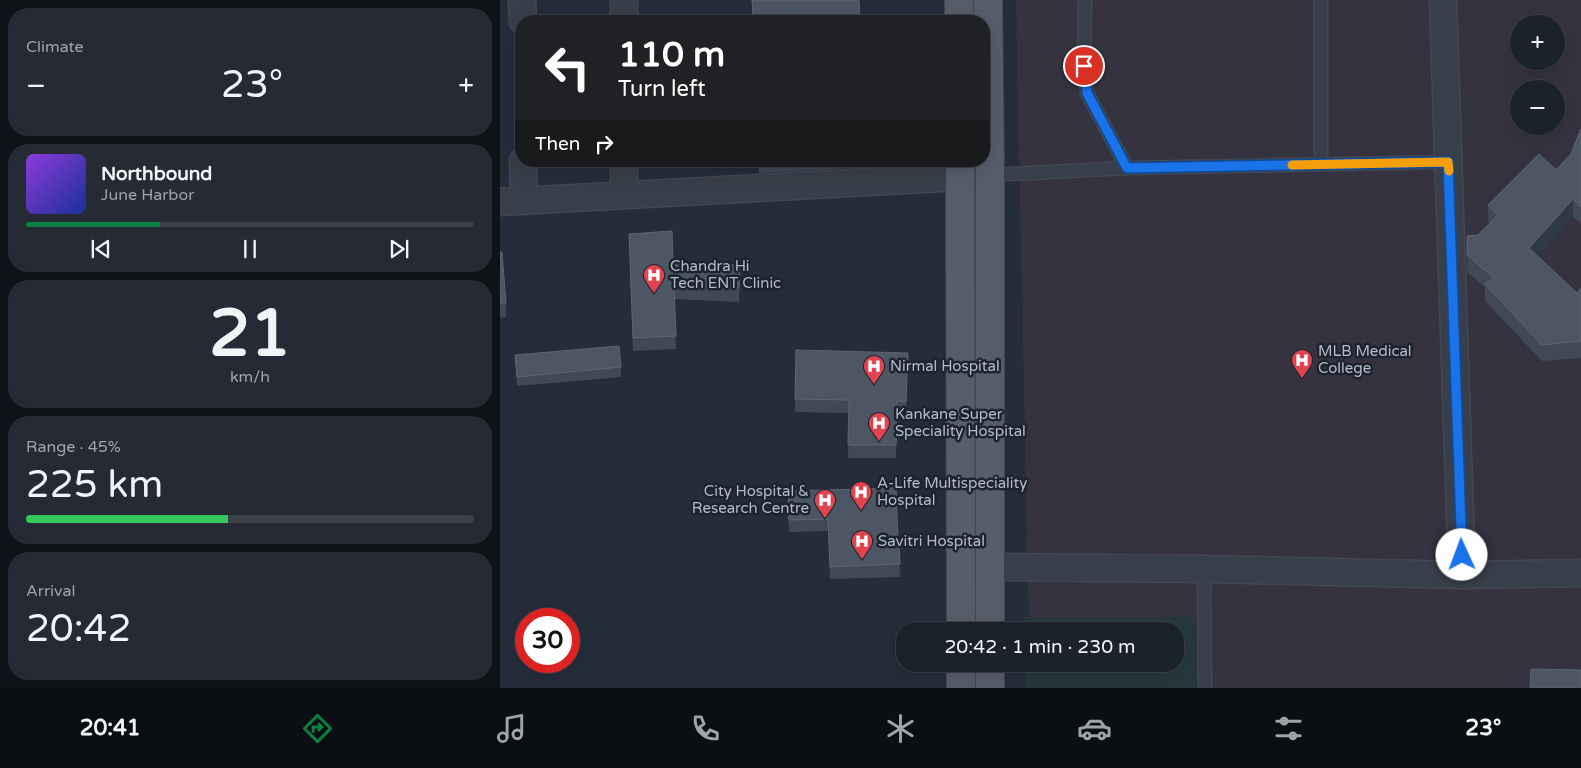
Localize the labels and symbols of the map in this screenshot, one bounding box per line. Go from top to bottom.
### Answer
pin [1063,45,1105,87]
place label: Chandra Hi Tech ENT Clinic [670,257,781,292]
hospital icon: Chandra Hi Tech ENT Clinic [642,263,666,294]
place label: MLB Medical College [1318,342,1412,377]
hospital icon: MLB Medical College [1290,348,1314,379]
hospital icon: Nirmal Hospital [862,354,886,385]
place label: Nirmal Hospital [890,357,1000,375]
place label: Kankane Super Speciality Hospital [895,405,1026,440]
hospital icon: Kankane Super Speciality Hospital [867,411,891,442]
place label: A-Life Multispeciality Hospital [877,474,1027,509]
hospital icon: A-Life Multispeciality Hospital [849,480,873,511]
place label: City Hospital & Research Centre [692,482,809,517]
hospital icon: City Hospital & Research Centre [813,488,837,519]
position arrow [1435,528,1487,580]
hospital icon: Savitri Hospital [850,529,874,560]
place label: Savitri Hospital [878,532,985,550]
speed limit sign: 30 [515,608,580,673]

